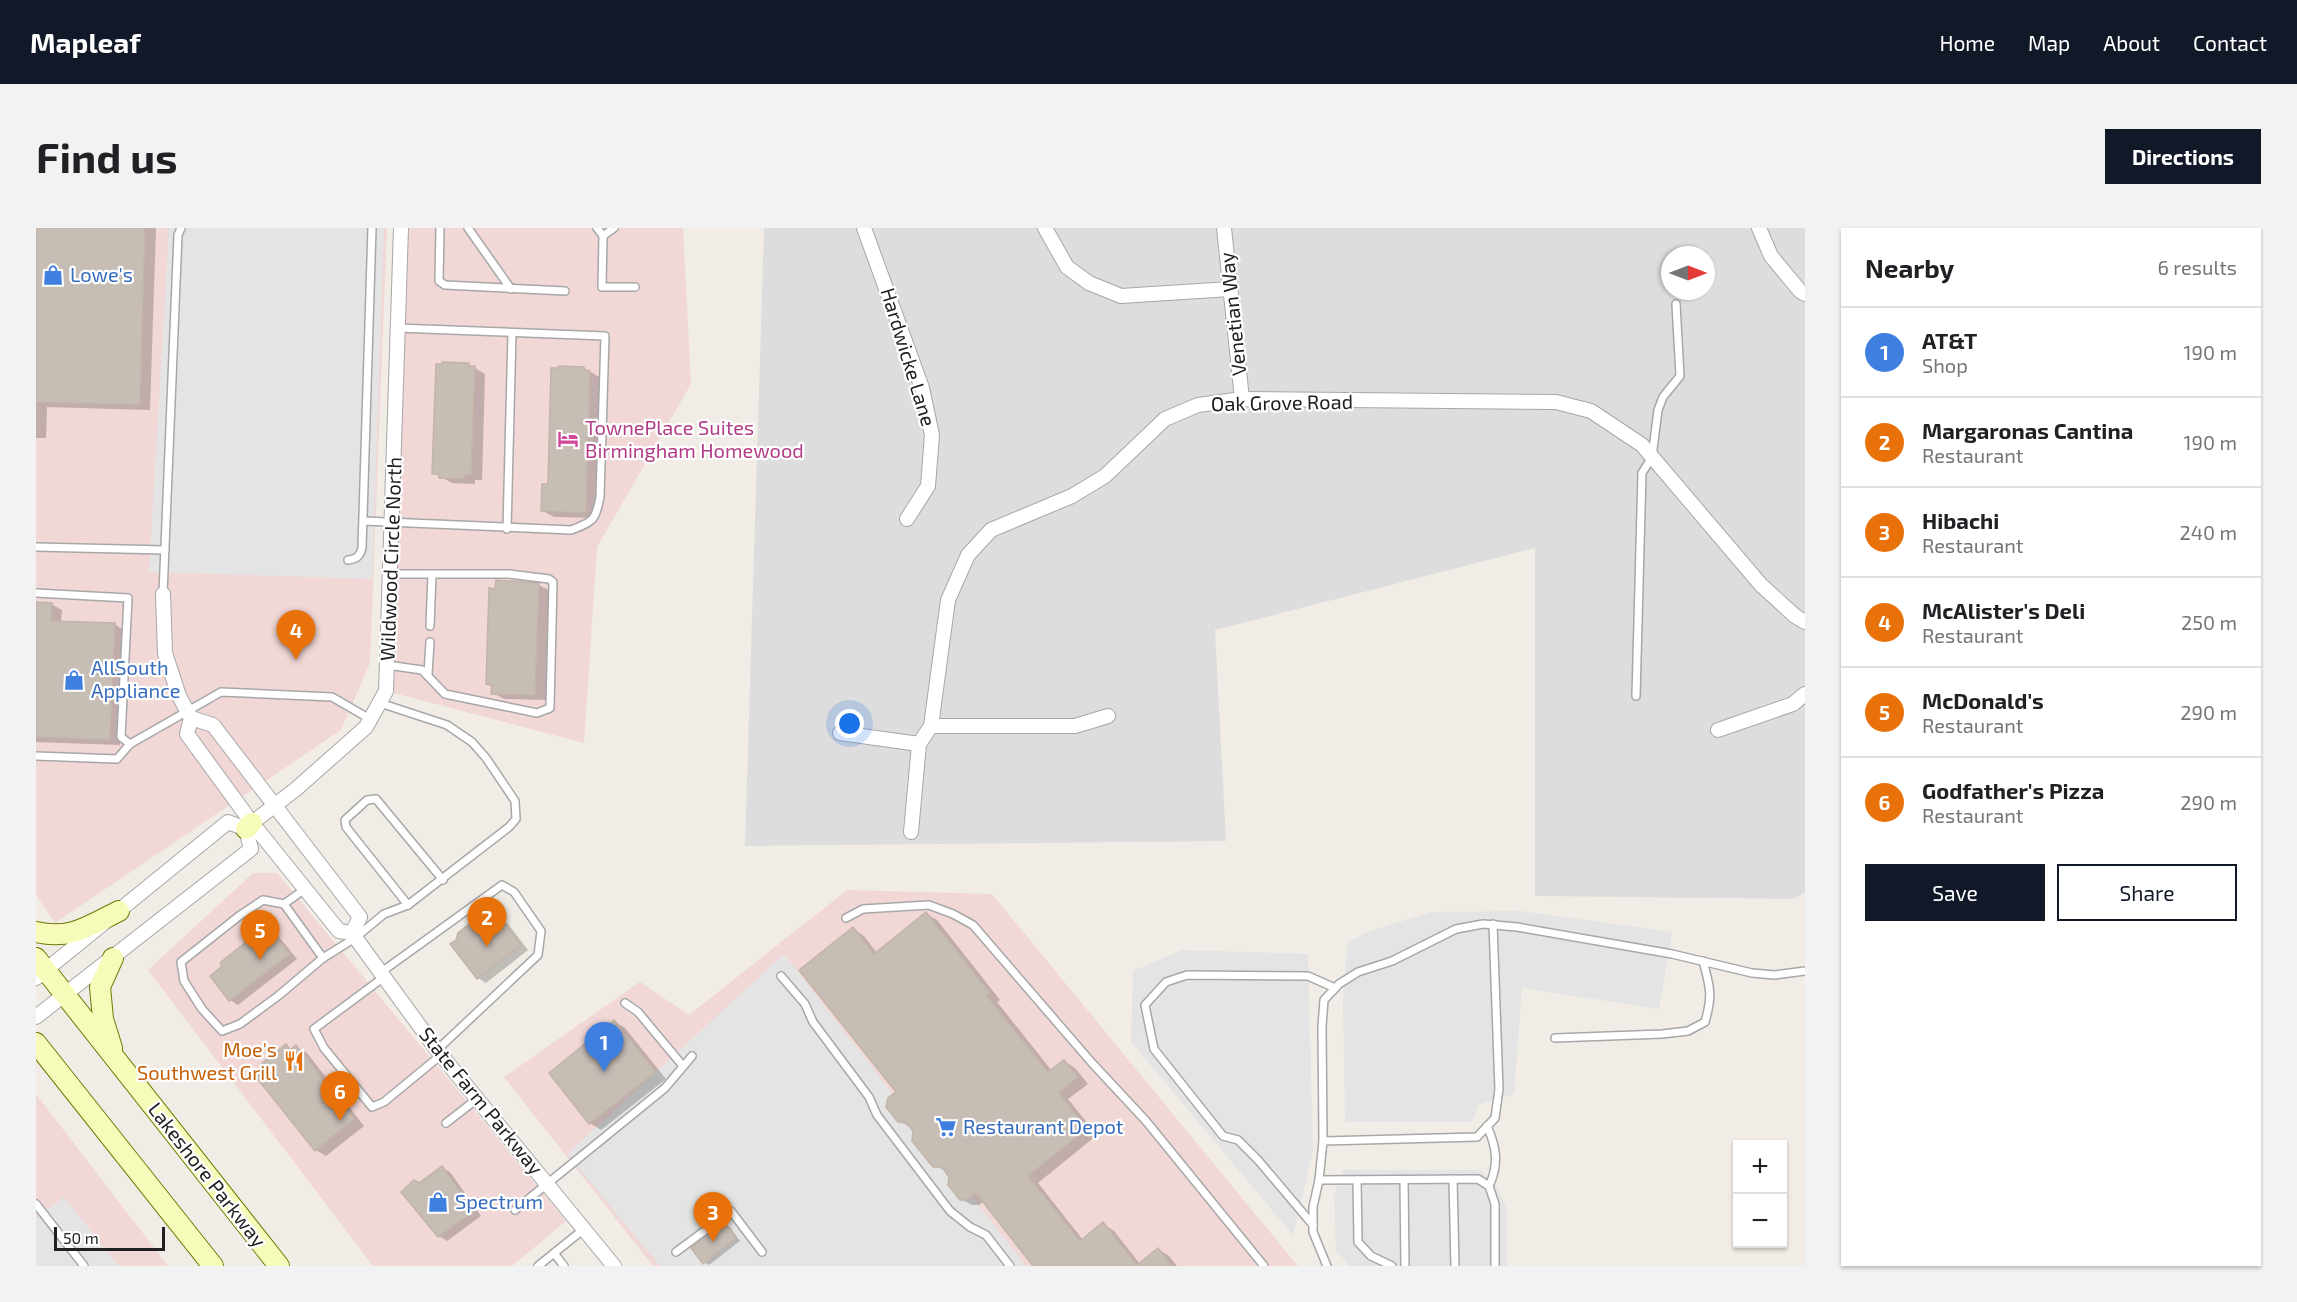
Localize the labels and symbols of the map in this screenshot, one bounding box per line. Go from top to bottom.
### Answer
north arrow [1661,246,1715,300]
street label: Venetian Way [1214,251,1250,377]
place label: Lowe's [70,262,133,286]
shop icon: Lowe's [41,263,65,287]
street label: Hardwicke Lane [876,285,941,429]
street label: Oak Grove Road [1211,389,1353,415]
place label: TownePlace Suites Birmingham Homewood [585,415,804,462]
hotel icon: TownePlace Suites Birmingham Homewood [556,427,580,451]
street label: Wildwood Circle North [374,457,406,661]
pin: 4 [276,610,316,660]
place label: AllSouth Appliance [91,655,181,702]
shop icon: AllSouth Appliance [62,668,86,692]
your location [835,709,864,738]
pin: 2 [468,898,506,947]
pin: 5 [240,910,280,960]
street label: State Farm Parkway [415,1022,549,1179]
pin: 1 [584,1022,624,1072]
place label: Moe's Southwest Grill [137,1037,277,1084]
restaurant icon: Moe's Southwest Grill [282,1049,306,1073]
pin: 6 [320,1072,360,1121]
street label: Lakeshore Parkway [144,1097,272,1252]
place label: Restaurant Depot [963,1114,1124,1138]
supermarket icon: Restaurant Depot [934,1115,958,1139]
place label: Spectrum [455,1189,543,1213]
shop icon: Spectrum [426,1190,450,1214]
pin: 3 [694,1192,732,1242]
scale bar [54,1224,165,1252]

